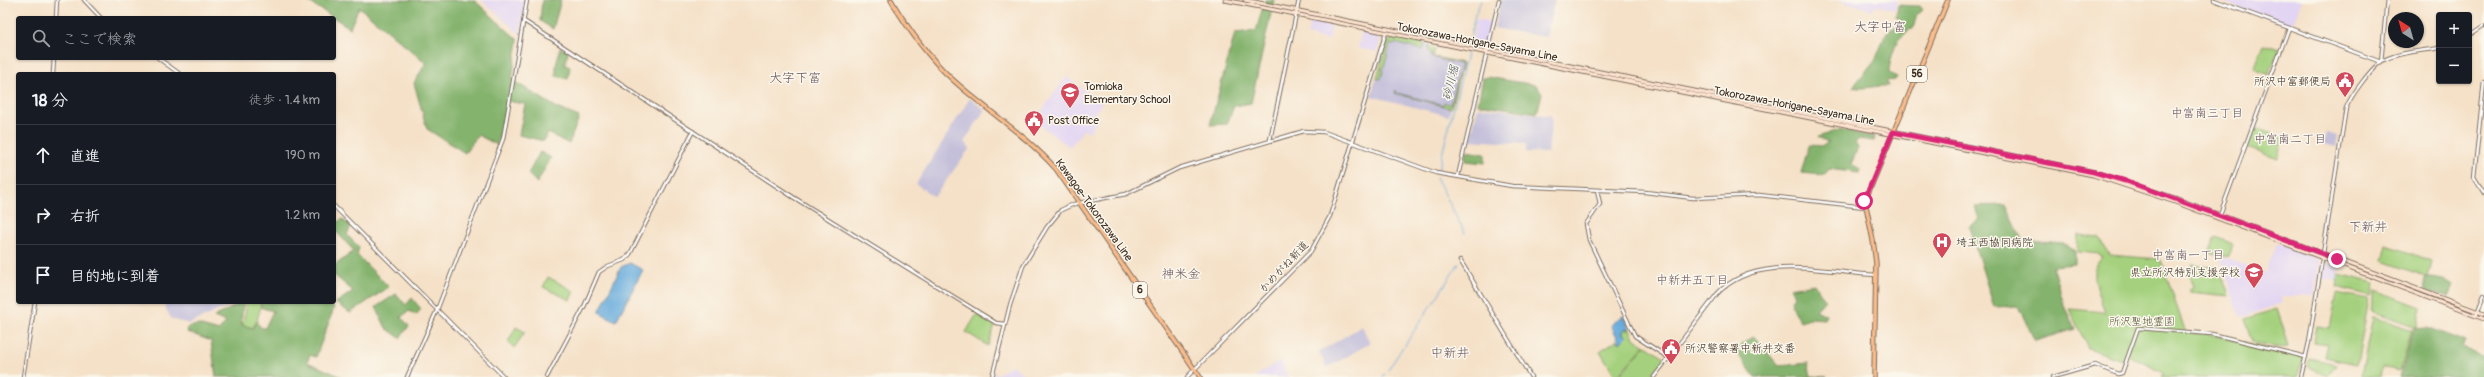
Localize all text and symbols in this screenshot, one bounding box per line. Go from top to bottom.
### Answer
north arrow [2388,12,2424,48]
map controls [2436,12,2472,84]
button: + [2436,12,2472,48]
search box [16,16,336,60]
district label: 大字中富 [1854,19,1906,35]
street label: Tokorozawa-Horigane-Sayama Line [1396,20,1559,64]
icon: search [30,27,52,49]
text: ここで検索 [62,30,137,49]
button: − [2436,48,2472,84]
water label: 砂川堀 [1440,63,1463,102]
road number: 56 [1907,66,1927,82]
district label: 大字下富 [769,70,821,86]
public building icon: 所沢中富郵便局 [2334,70,2356,98]
place label: 所沢中富郵便局 [2254,75,2331,88]
place label: Tomioka Elementary School [1084,80,1171,106]
school or university icon: Tomioka Elementary School [1059,81,1081,109]
street label: Tokorozawa-Horigane-Sayama Line [1713,84,1876,128]
text: 18 分 [32,90,68,111]
text: 徒歩 · 1.4 km [249,92,320,108]
district label: 中富南三丁目 [2171,106,2243,121]
public building icon: Post Office [1023,109,1045,137]
place label: Post Office [1048,114,1099,127]
district label: 中富南二丁目 [2254,132,2326,147]
icon: ahead [32,144,54,166]
text: 直進 [70,147,100,166]
text: 190 m [285,147,320,163]
street label: Kawagoe-Tokorozawa Line [1053,156,1136,264]
route start [1855,192,1873,210]
icon: right [32,204,54,226]
text: 右折 [70,207,100,226]
text: 1.2 km [285,207,320,223]
district label: 下新井 [2348,219,2388,235]
hospital icon: 埼玉西協同病院 [1931,231,1953,259]
place label: 埼玉西協同病院 [1956,236,2033,249]
street label: かめがね新道 [1257,238,1311,296]
district label: 中富南一丁目 [2152,248,2224,263]
route end [2328,250,2346,268]
school or university icon: 県立所沢特別支援学校 [2243,261,2265,289]
icon: arrive [32,264,54,286]
district label: 神米金 [1161,266,1201,282]
place label: 県立所沢特別支援学校 [2130,266,2240,279]
text: 目的地に到着 [70,267,160,286]
district label: 中新井五丁目 [1656,273,1728,288]
road number: 6 [1133,282,1147,298]
park label: 所沢聖地霊園 [2109,315,2175,328]
public building icon: 所沢警察署中新井交番 [1660,337,1682,365]
place label: 所沢警察署中新井交番 [1685,342,1795,355]
district label: 中新井 [1430,345,1470,361]

